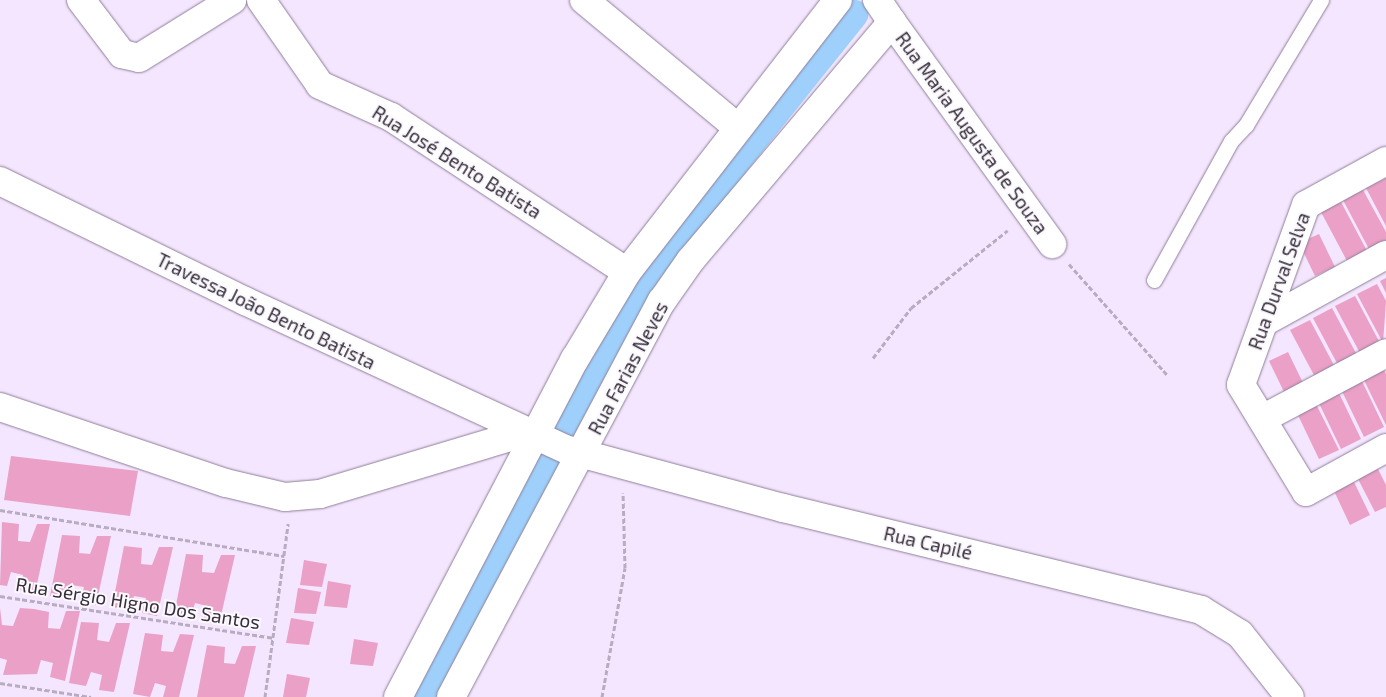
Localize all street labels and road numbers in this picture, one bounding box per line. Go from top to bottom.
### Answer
street label: Rua Maria Augusta de Souza [891,27,1053,239]
street label: Rua José Bento Batista [368,101,546,223]
street label: Rua Durval Selva [1243,209,1315,353]
street label: Travessa João Bento Batista [153,248,379,374]
street label: Rua Farias Neves [583,298,673,438]
street label: Rua Capilé [882,522,974,564]
street label: Rua Sérgio Higno Dos Santos [14,572,262,634]

